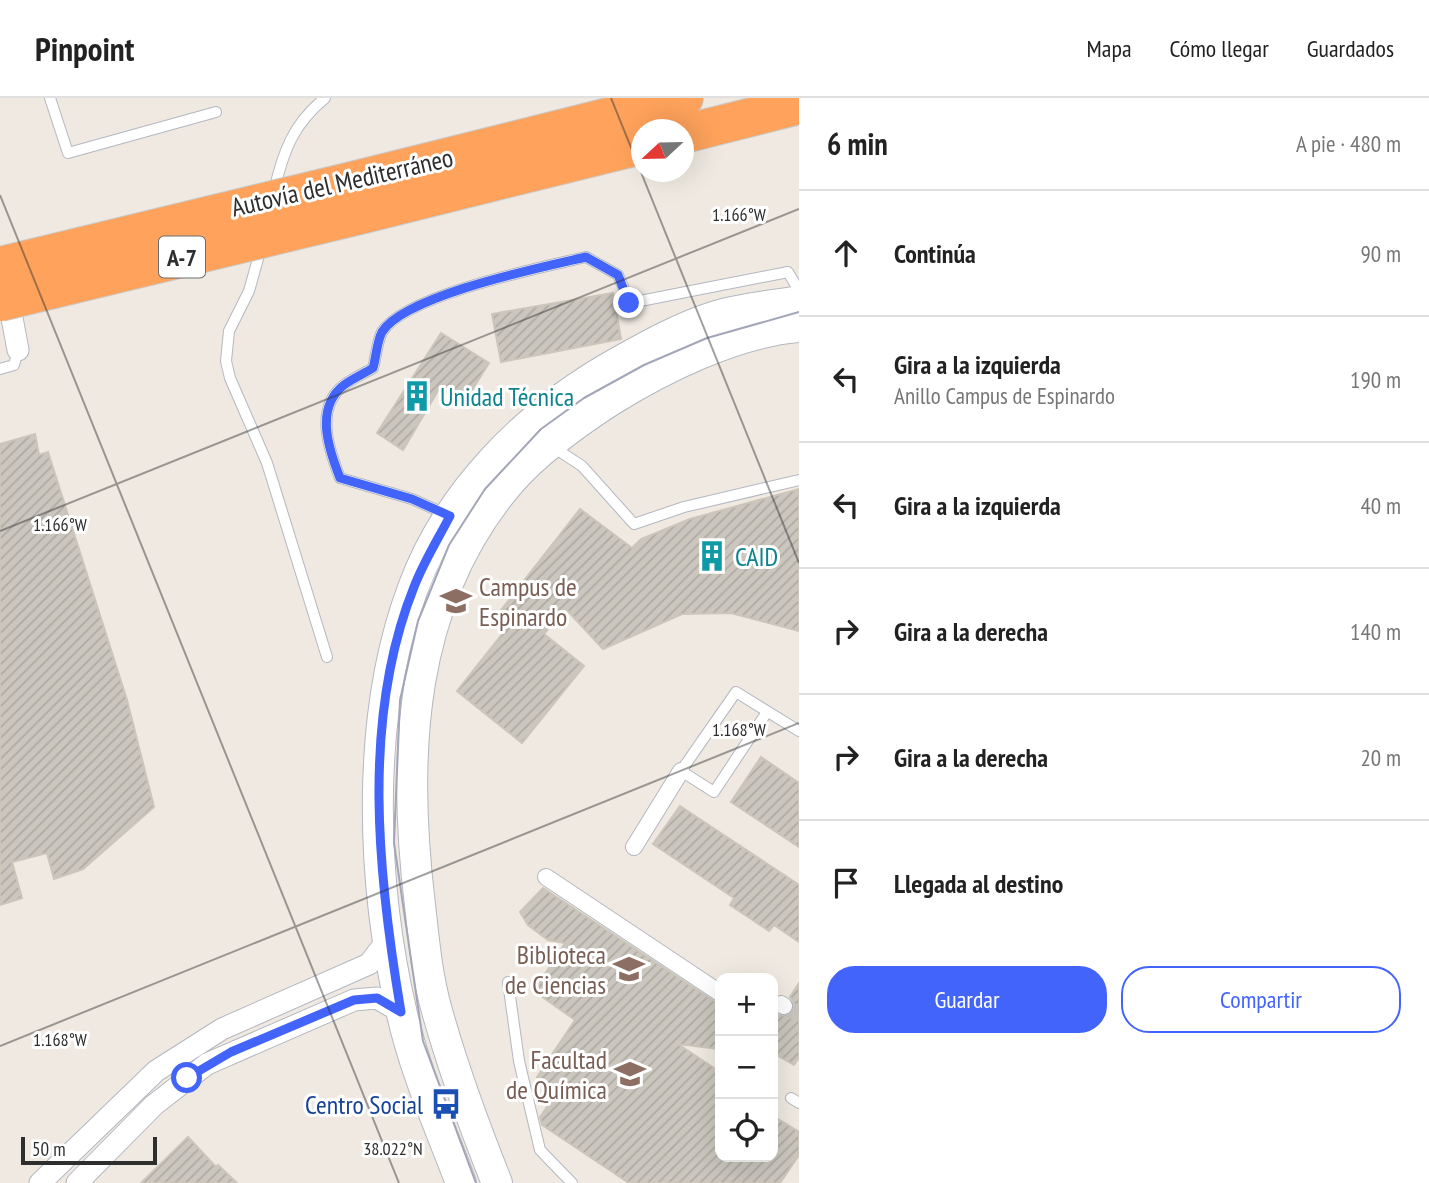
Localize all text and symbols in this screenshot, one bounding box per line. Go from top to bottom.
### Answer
text: Pinpoint [35,27,134,70]
text: Mapa [1087,33,1132,64]
text: Cómo llegar [1170,33,1269,64]
text: Guardados [1307,33,1394,64]
north arrow [631,119,694,182]
text: 6 min [827,124,888,163]
text: A pie · 480 m [1296,129,1401,158]
street label: Autovía del Mediterráneo [228,140,456,224]
text: 1.166°W [712,203,766,226]
icon: ahead [827,234,865,272]
road number: A-7 [159,237,205,278]
text: Continúa [894,237,976,270]
text: 90 m [1360,239,1401,268]
route end [613,287,644,318]
text: Gira a la izquierda [894,348,1061,381]
icon: left [827,360,865,398]
text: 190 m [1350,365,1401,394]
building icon: Unidad Técnica [400,379,434,413]
place label: Unidad Técnica [440,380,574,413]
text: Anillo Campus de Espinardo [894,381,1115,410]
icon: left [827,486,865,524]
text: Gira a la izquierda [894,489,1061,522]
text: 40 m [1360,491,1401,520]
text: 1.166°W [33,513,87,536]
building icon: CAID [695,539,729,573]
place label: CAID [735,540,778,573]
place label: Campus de Espinardo [479,570,577,633]
school or university icon: Campus de Espinardo [439,584,473,618]
icon: right [827,612,865,650]
text: Gira a la derecha [894,615,1048,648]
text: 140 m [1350,617,1401,646]
text: 1.168°W [712,718,766,741]
icon: right [827,738,865,776]
text: Gira a la derecha [894,741,1048,774]
text: 20 m [1360,743,1401,772]
icon: arrive [827,864,865,902]
text: Llegada al destino [894,867,1063,900]
place label: Biblioteca de Ciencias [505,938,606,1001]
school or university icon: Biblioteca de Ciencias [612,952,646,986]
button: Guardar [827,966,1107,1033]
button: Compartir [1121,966,1401,1033]
map controls [715,973,778,1162]
button: + [715,973,778,1036]
text: 1.168°W [33,1028,87,1051]
button: − [715,1036,778,1099]
place label: Facultad de Química [506,1043,607,1106]
school or university icon: Facultad de Química [613,1057,647,1091]
route start [171,1062,202,1093]
bus stop icon: Centro Social [429,1087,463,1121]
place label: Centro Social [305,1088,423,1121]
button: locate [715,1099,778,1162]
scale bar [21,1134,158,1166]
text: 50 m [32,1137,66,1161]
text: 38.022°N [363,1137,423,1160]

